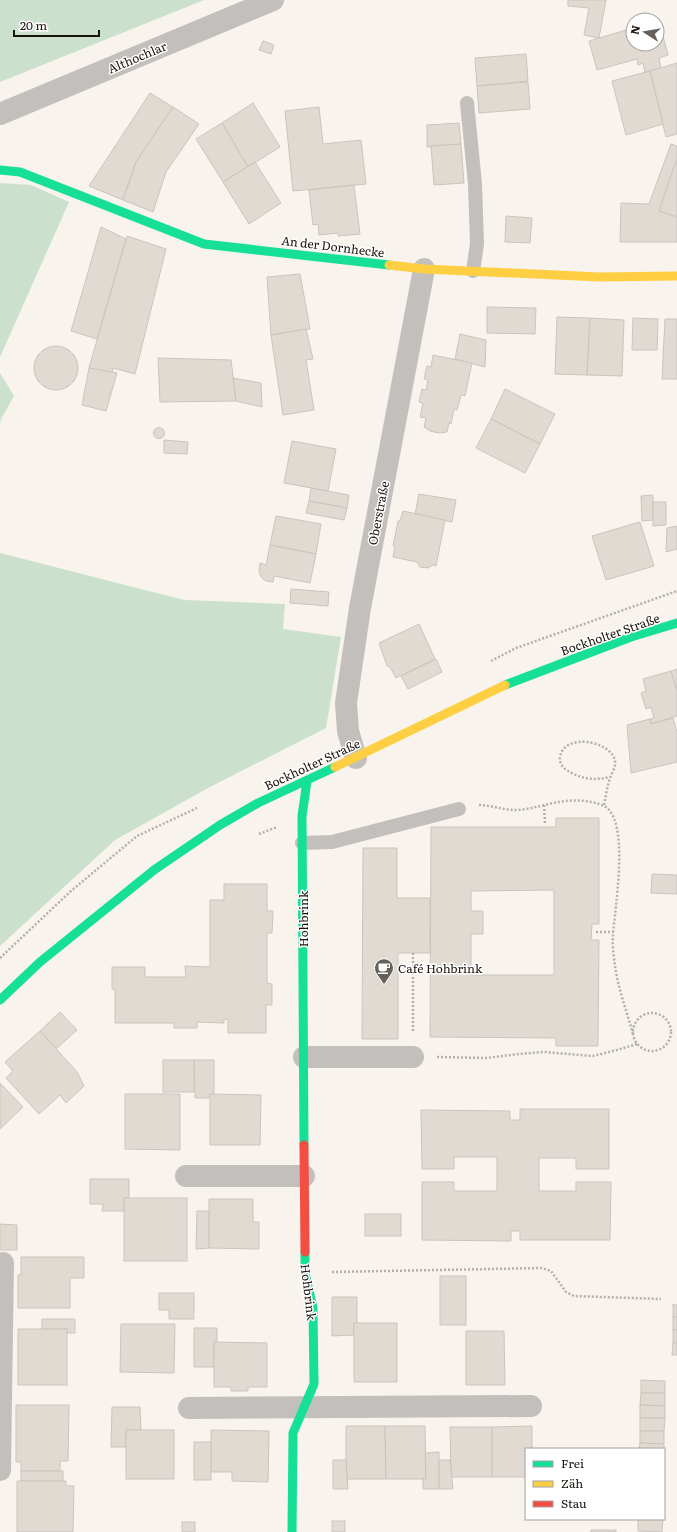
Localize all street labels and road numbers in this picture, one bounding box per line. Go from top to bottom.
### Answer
street label: Althochlar [105,36,170,77]
street label: An der Dornhecke [281,231,385,261]
street label: Oberstraße [363,480,393,546]
street label: Bockholter Straße [558,609,662,659]
street label: Bockholter Straße [261,734,363,794]
street label: Hohbrink [294,890,312,947]
street label: Hohbrink [297,1263,321,1322]

